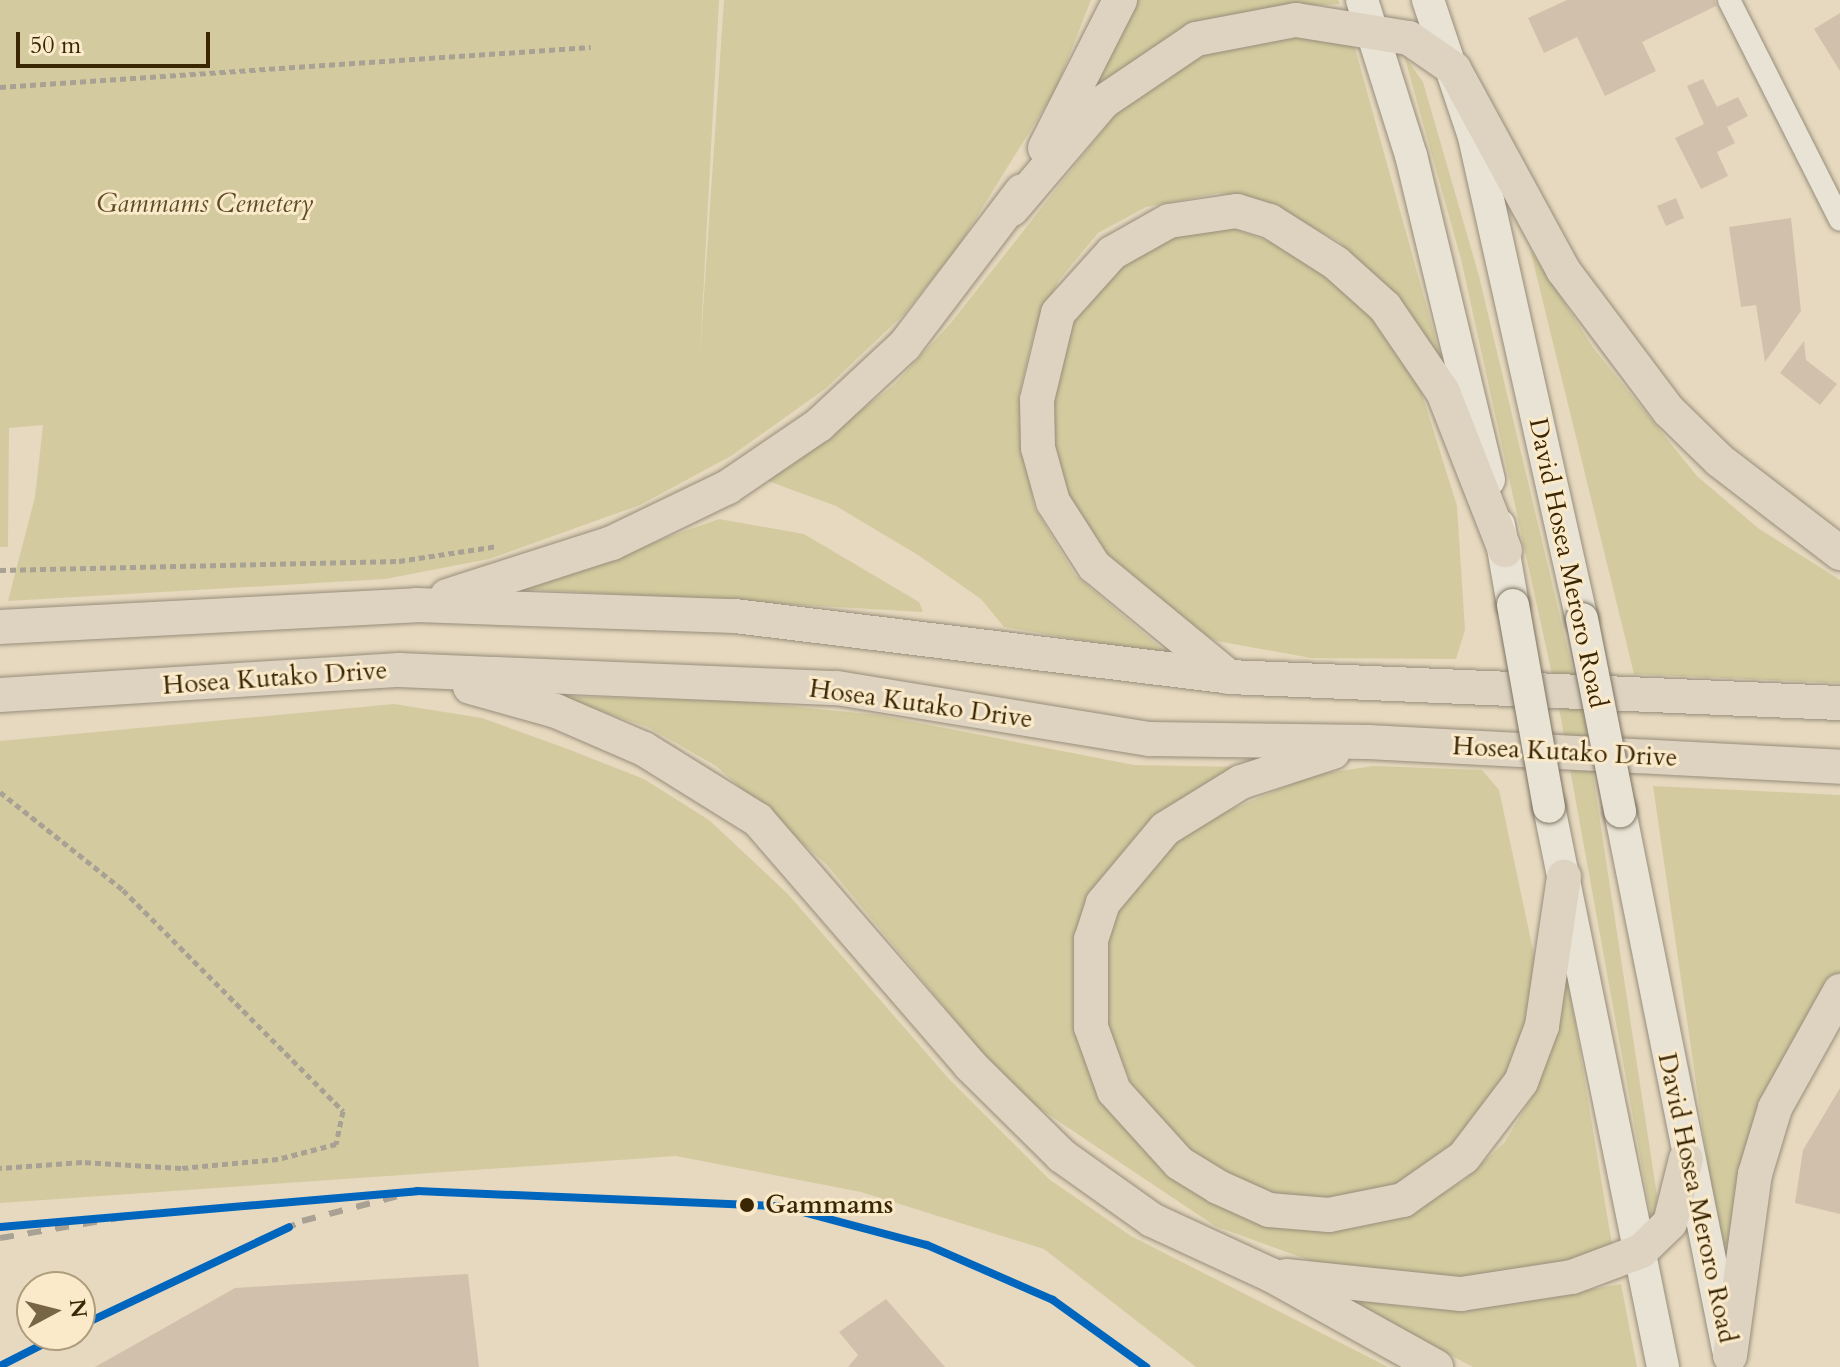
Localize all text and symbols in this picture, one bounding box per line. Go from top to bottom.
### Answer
scale bar [20,16,214,66]
text: 50 m [30,29,81,62]
park label: Gammams Cemetery [97,188,313,220]
street label: David Hosea Meroro Road [1522,415,1614,711]
street label: Hosea Kutako Drive [161,655,389,701]
street label: Hosea Kutako Drive [807,673,1035,735]
street label: Hosea Kutako Drive [1452,731,1678,773]
street label: David Hosea Meroro Road [1651,1050,1743,1346]
place label: Gammams [765,1189,893,1221]
marker: Gammams [736,1194,758,1216]
north arrow [16,1271,96,1351]
text: N [62,1297,94,1320]

